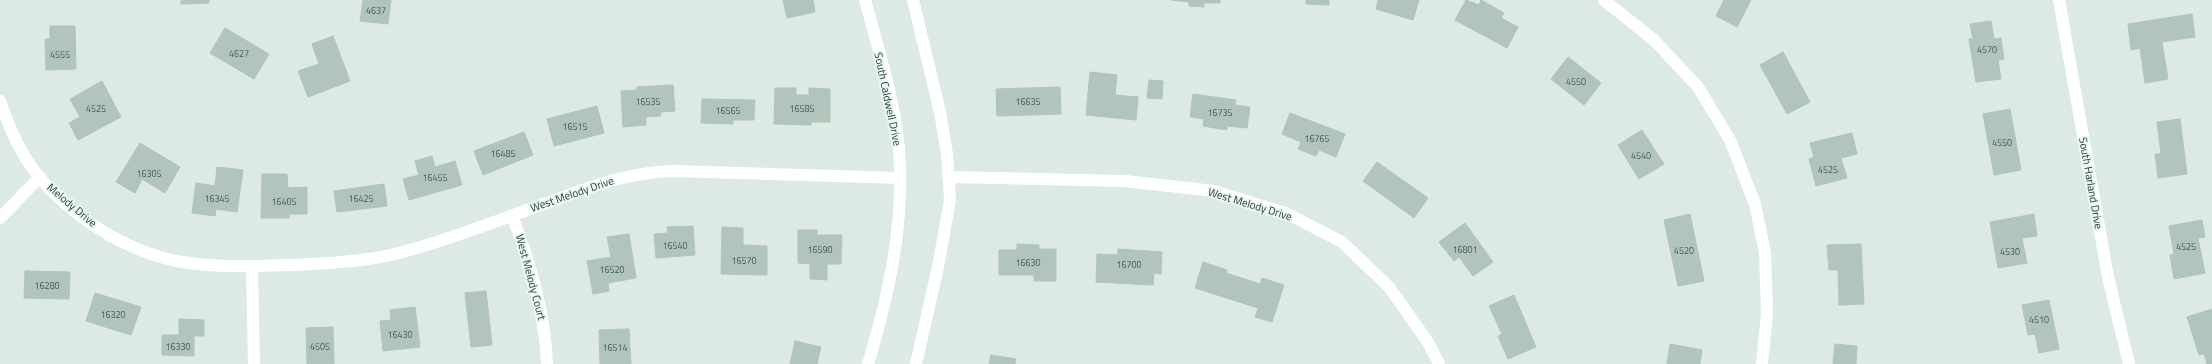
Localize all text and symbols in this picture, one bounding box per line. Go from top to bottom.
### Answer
house number: 4637 [366,4,386,17]
house number: 4570 [1977,43,1997,56]
house number: 4627 [229,47,249,60]
house number: 4555 [50,48,70,61]
street label: South Caldwell Drive [870,51,906,148]
house number: 4550 [1566,75,1586,88]
house number: 16535 [635,95,661,108]
house number: 16635 [1015,95,1041,108]
house number: 4525 [86,102,106,115]
house number: 16585 [789,102,815,115]
house number: 16565 [715,104,741,117]
house number: 16735 [1207,106,1233,119]
house number: 16515 [562,120,588,133]
house number: 16765 [1304,132,1330,145]
house number: 4550 [1992,136,2012,149]
street label: South Harland Drive [2075,136,2107,231]
house number: 16485 [490,147,516,160]
house number: 4540 [1631,149,1651,162]
house number: 4525 [1818,163,1838,176]
house number: 16305 [136,167,162,180]
house number: 16455 [422,171,448,184]
street label: West Melody Drive [528,172,616,216]
street label: Melody Drive [44,179,101,231]
street label: West Melody Drive [1206,184,1294,225]
house number: 16345 [204,192,230,205]
house number: 16425 [348,192,374,205]
house number: 16405 [271,195,297,208]
street label: West Melody Court [512,232,550,322]
house number: 16540 [662,239,688,252]
house number: 4525 [2176,240,2196,253]
house number: 16590 [807,243,833,256]
house number: 16801 [1452,243,1478,256]
house number: 4520 [1674,244,1694,257]
house number: 4530 [2000,245,2020,258]
house number: 16570 [731,254,757,267]
house number: 16630 [1015,256,1041,269]
house number: 16700 [1116,258,1142,271]
house number: 16520 [599,263,625,276]
house number: 16280 [34,279,60,292]
house number: 16320 [100,308,126,321]
house number: 4510 [2029,313,2049,326]
house number: 16430 [387,328,413,341]
house number: 16330 [165,340,191,353]
house number: 4505 [310,340,330,353]
house number: 16514 [602,341,628,354]

